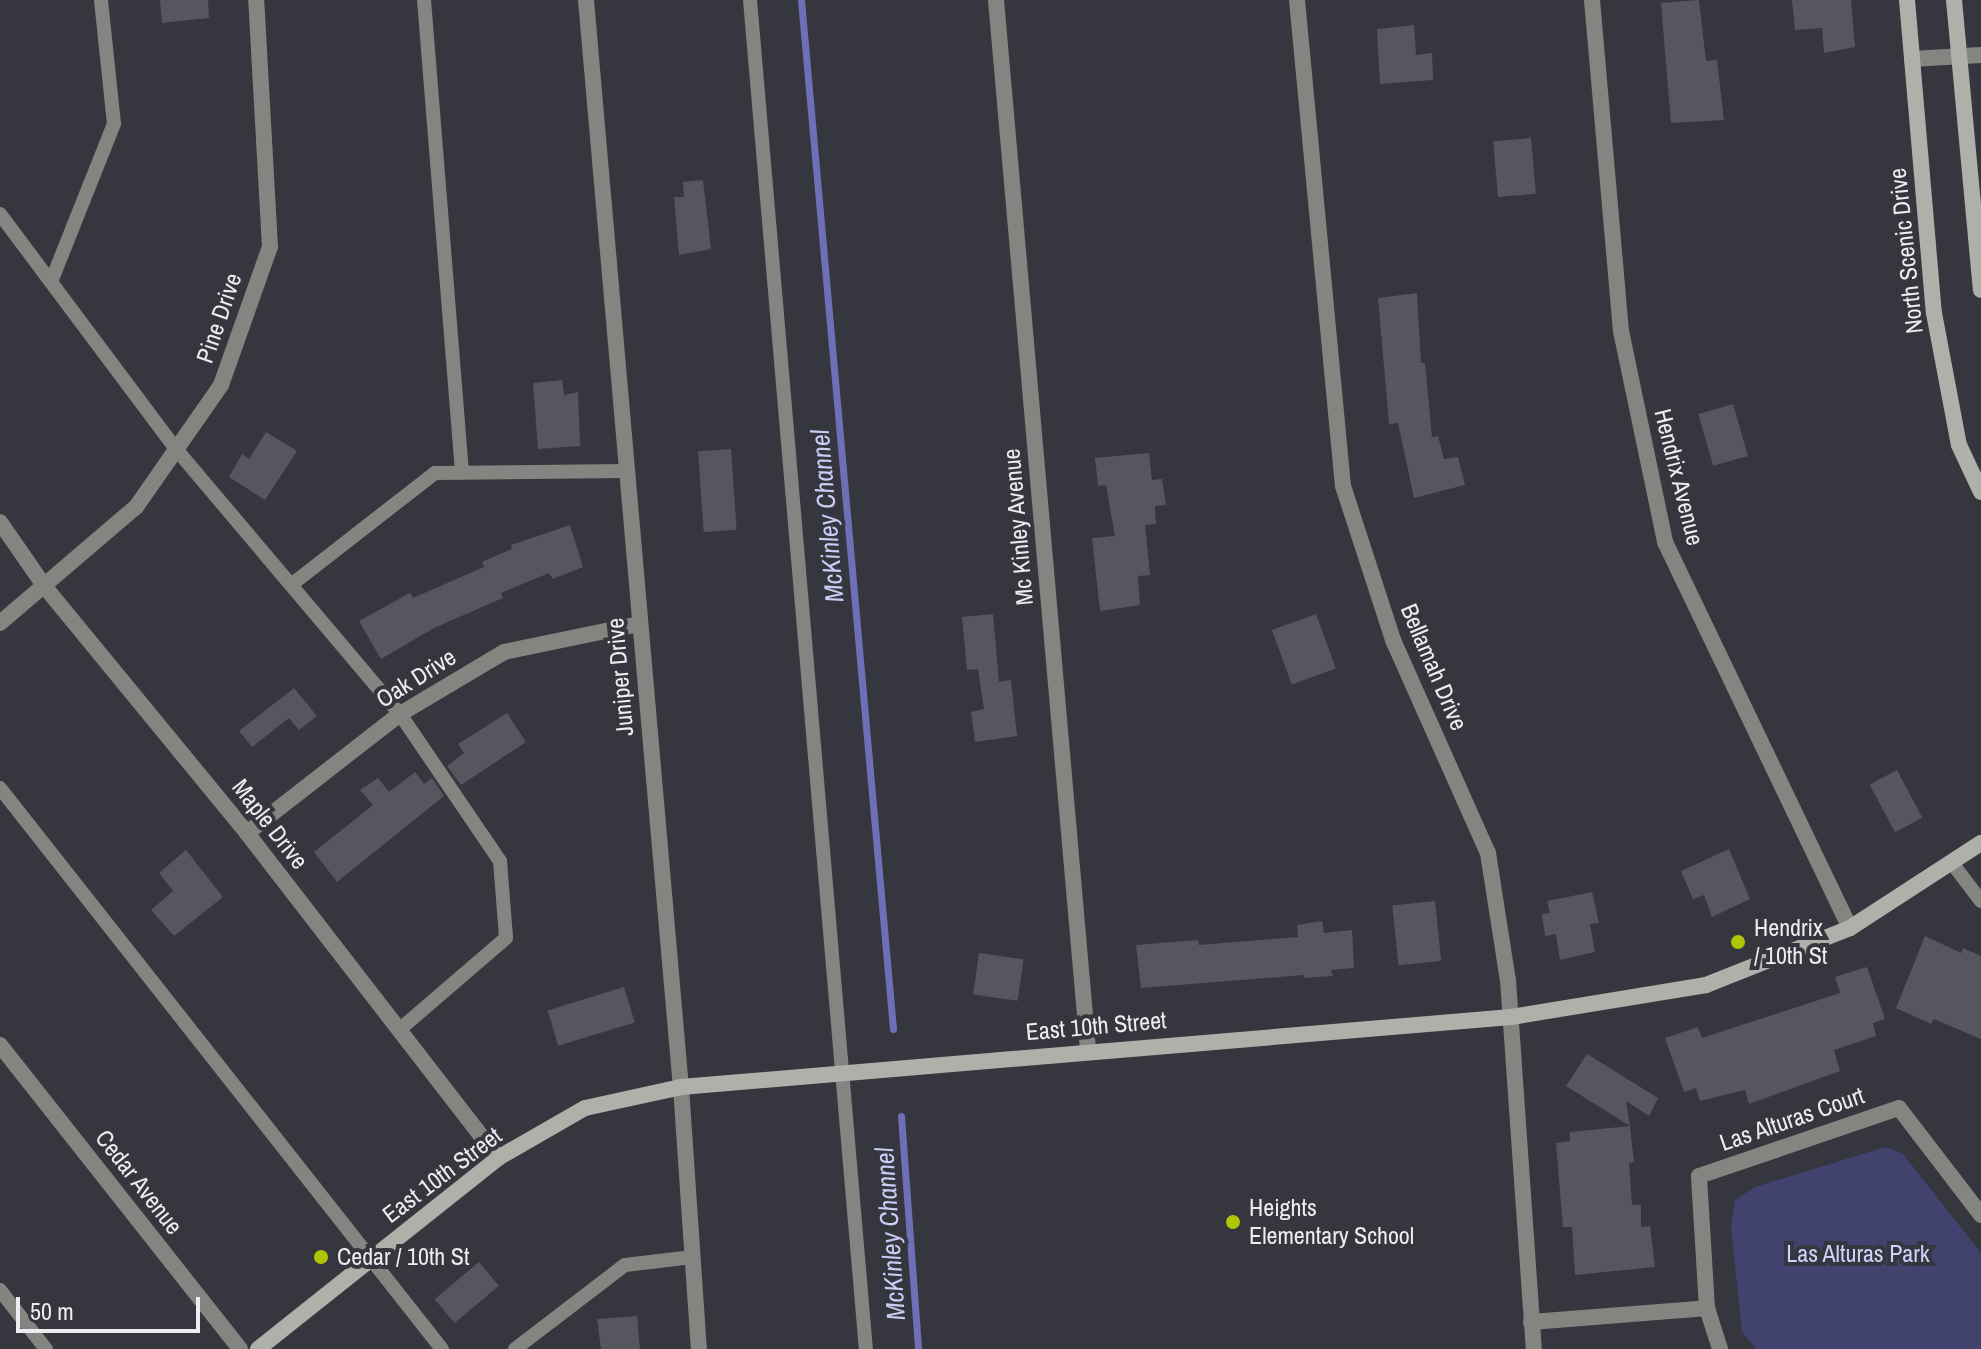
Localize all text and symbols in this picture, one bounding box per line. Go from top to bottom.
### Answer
street label: North Scenic Drive [1883,167,1929,335]
street label: Pine Drive [190,269,248,367]
street label: Hendrix Avenue [1648,405,1710,549]
water label: McKinley Channel [804,428,850,604]
street label: Mc Kinley Avenue [997,447,1039,607]
street label: Bellamah Drive [1394,599,1474,735]
street label: Juniper Drive [601,617,639,737]
street label: Oak Drive [371,642,461,714]
street label: Maple Drive [226,773,314,875]
place label: Hendrix / 10th St [1754,914,1827,970]
marker: Hendrix / 10th St [1729,933,1747,951]
street label: East 10th Street [1024,1006,1168,1046]
street label: Las Alturas Court [1715,1081,1869,1157]
street label: East 10th Street [377,1121,507,1229]
street label: Cedar Avenue [89,1124,189,1240]
water label: McKinley Channel [868,1147,912,1321]
place label: Heights Elementary School [1249,1194,1414,1250]
marker: Heights Elementary School [1224,1213,1242,1231]
park label: Las Alturas Park [1786,1240,1930,1268]
place label: Cedar / 10th St [337,1243,469,1271]
marker: Cedar / 10th St [312,1248,330,1266]
scale bar [20,1281,204,1331]
text: 50 m [30,1295,74,1327]

